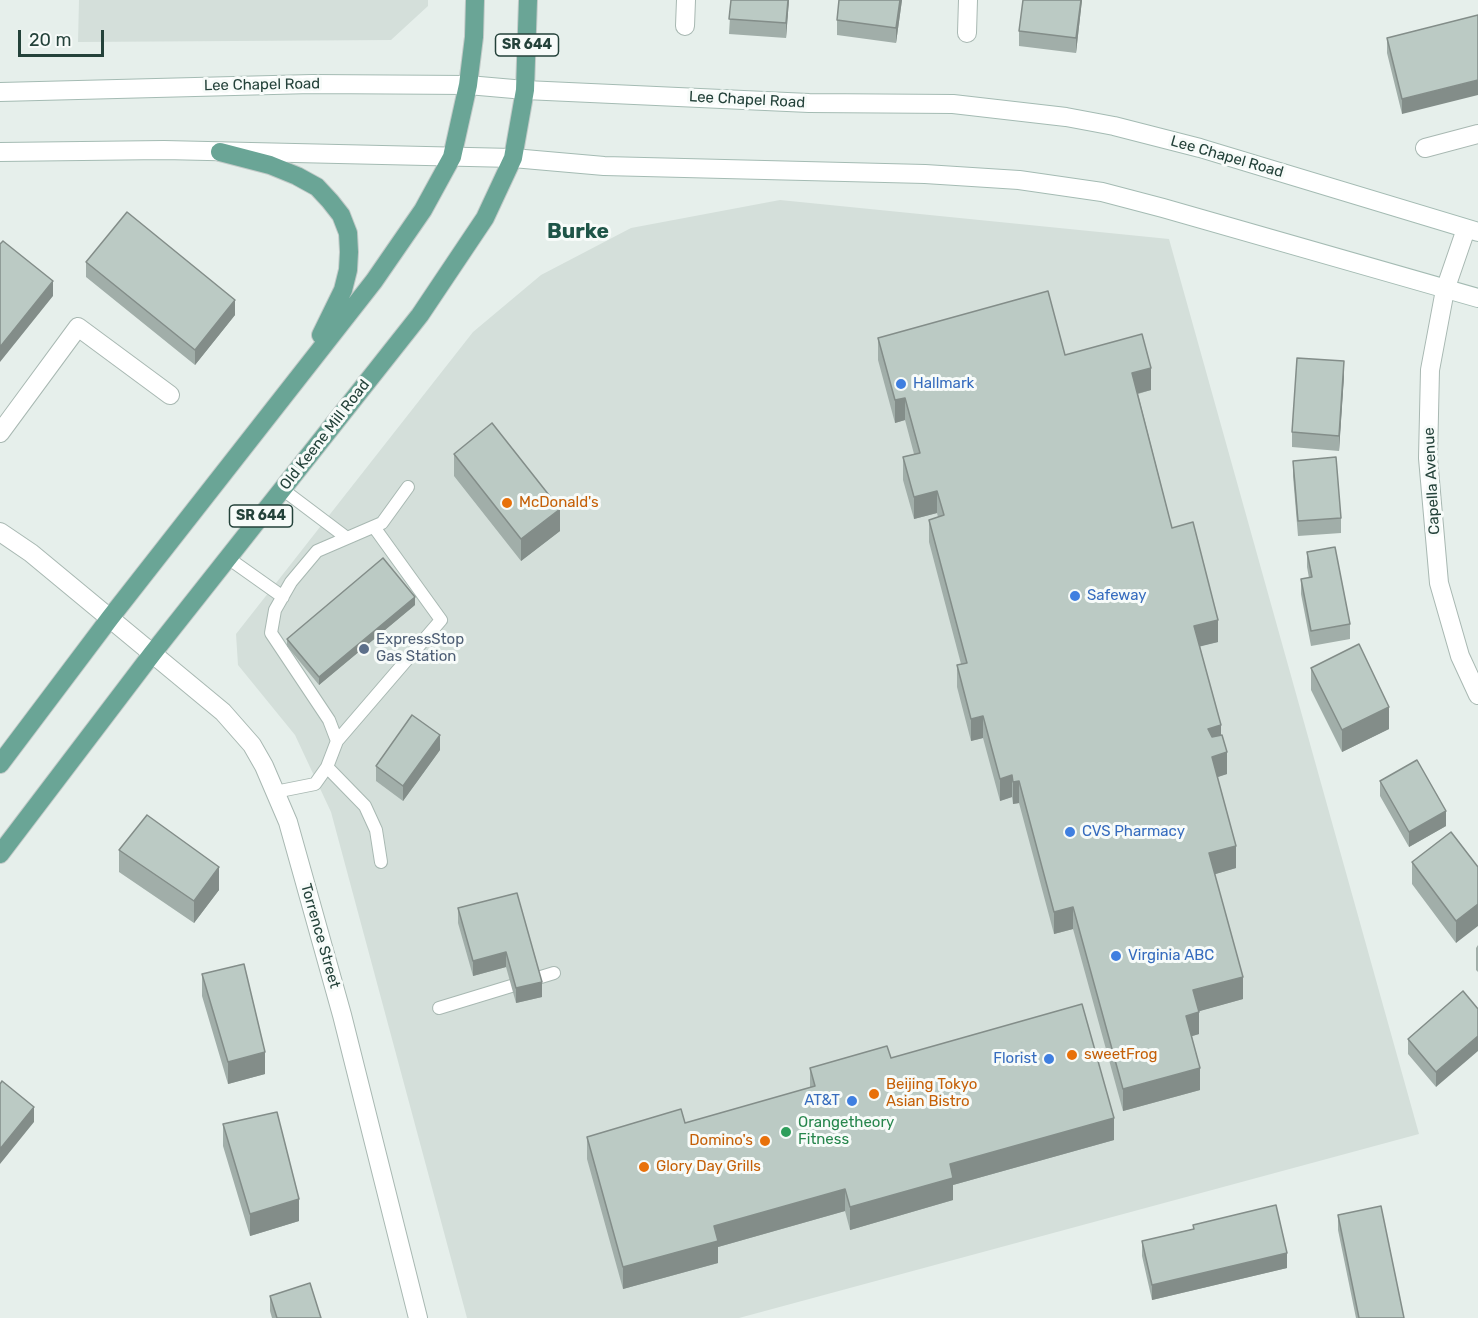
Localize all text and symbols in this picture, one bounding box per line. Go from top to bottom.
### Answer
scale bar [21,18,106,56]
text: 20 m [29,29,71,51]
road number: SR 644 [496,34,558,56]
street label: Lee Chapel Road [204,75,320,95]
street label: Lee Chapel Road [688,88,806,112]
street label: Lee Chapel Road [1169,132,1285,182]
district label: Burke [547,219,609,245]
place label: Hallmark [913,375,974,393]
street label: Old Keene Mill Road [276,376,374,494]
marker: Hallmark [894,377,908,391]
street label: Capella Avenue [1420,427,1444,535]
place label: McDonald's [519,494,599,512]
marker: McDonald's [500,496,514,510]
road number: SR 644 [230,505,292,527]
place label: Safeway [1087,587,1147,605]
marker: Safeway [1068,589,1082,603]
place label: ExpressStop Gas Station [376,631,464,666]
marker: ExpressStop Gas Station [357,642,371,656]
place label: CVS Pharmacy [1082,823,1185,841]
marker: CVS Pharmacy [1063,825,1077,839]
street label: Torrence Street [296,881,344,991]
place label: Virginia ABC [1128,947,1214,965]
marker: Virginia ABC [1109,949,1123,963]
place label: sweetFrog [1084,1046,1158,1064]
marker: sweetFrog [1065,1048,1079,1062]
place label: Florist [993,1050,1037,1068]
marker: Florist [1042,1052,1056,1066]
place label: Beijing Tokyo Asian Bistro [886,1076,977,1111]
marker: Beijing Tokyo Asian Bistro [867,1087,881,1101]
place label: AT&T [804,1092,840,1110]
marker: AT&T [845,1094,859,1108]
place label: Orangetheory Fitness [798,1114,894,1149]
marker: Orangetheory Fitness [779,1125,793,1139]
place label: Domino's [689,1132,753,1150]
marker: Domino's [758,1134,772,1148]
place label: Glory Day Grills [656,1158,761,1176]
marker: Glory Day Grills [637,1160,651,1174]

